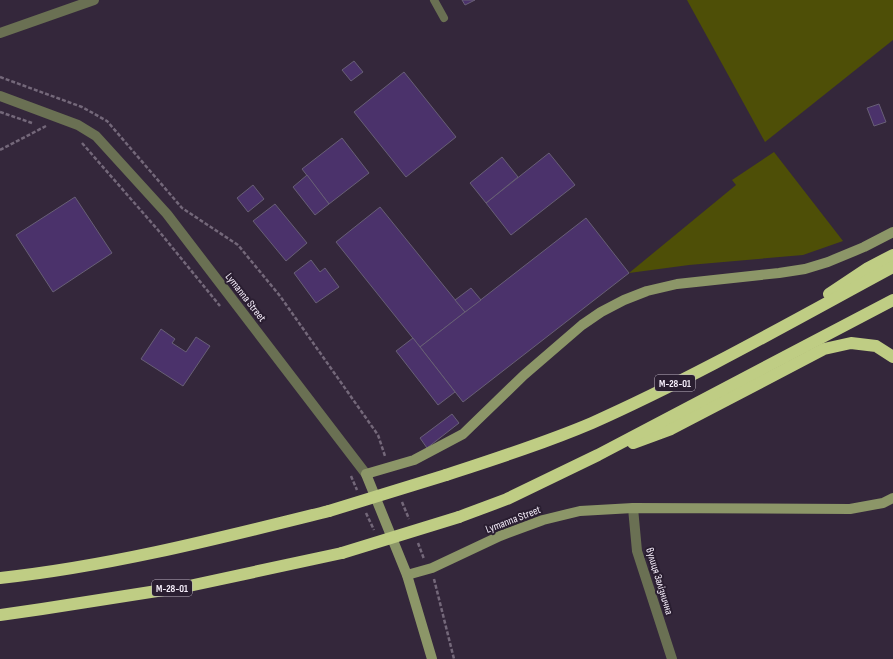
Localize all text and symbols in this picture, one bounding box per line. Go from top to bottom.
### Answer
street label: Lymanna Street [223,270,269,325]
road number: М-28-01 [655,375,695,391]
street label: Lymanna Street [484,503,543,536]
street label: вулиця Залізнична [643,546,676,616]
road number: М-28-01 [152,580,192,596]

